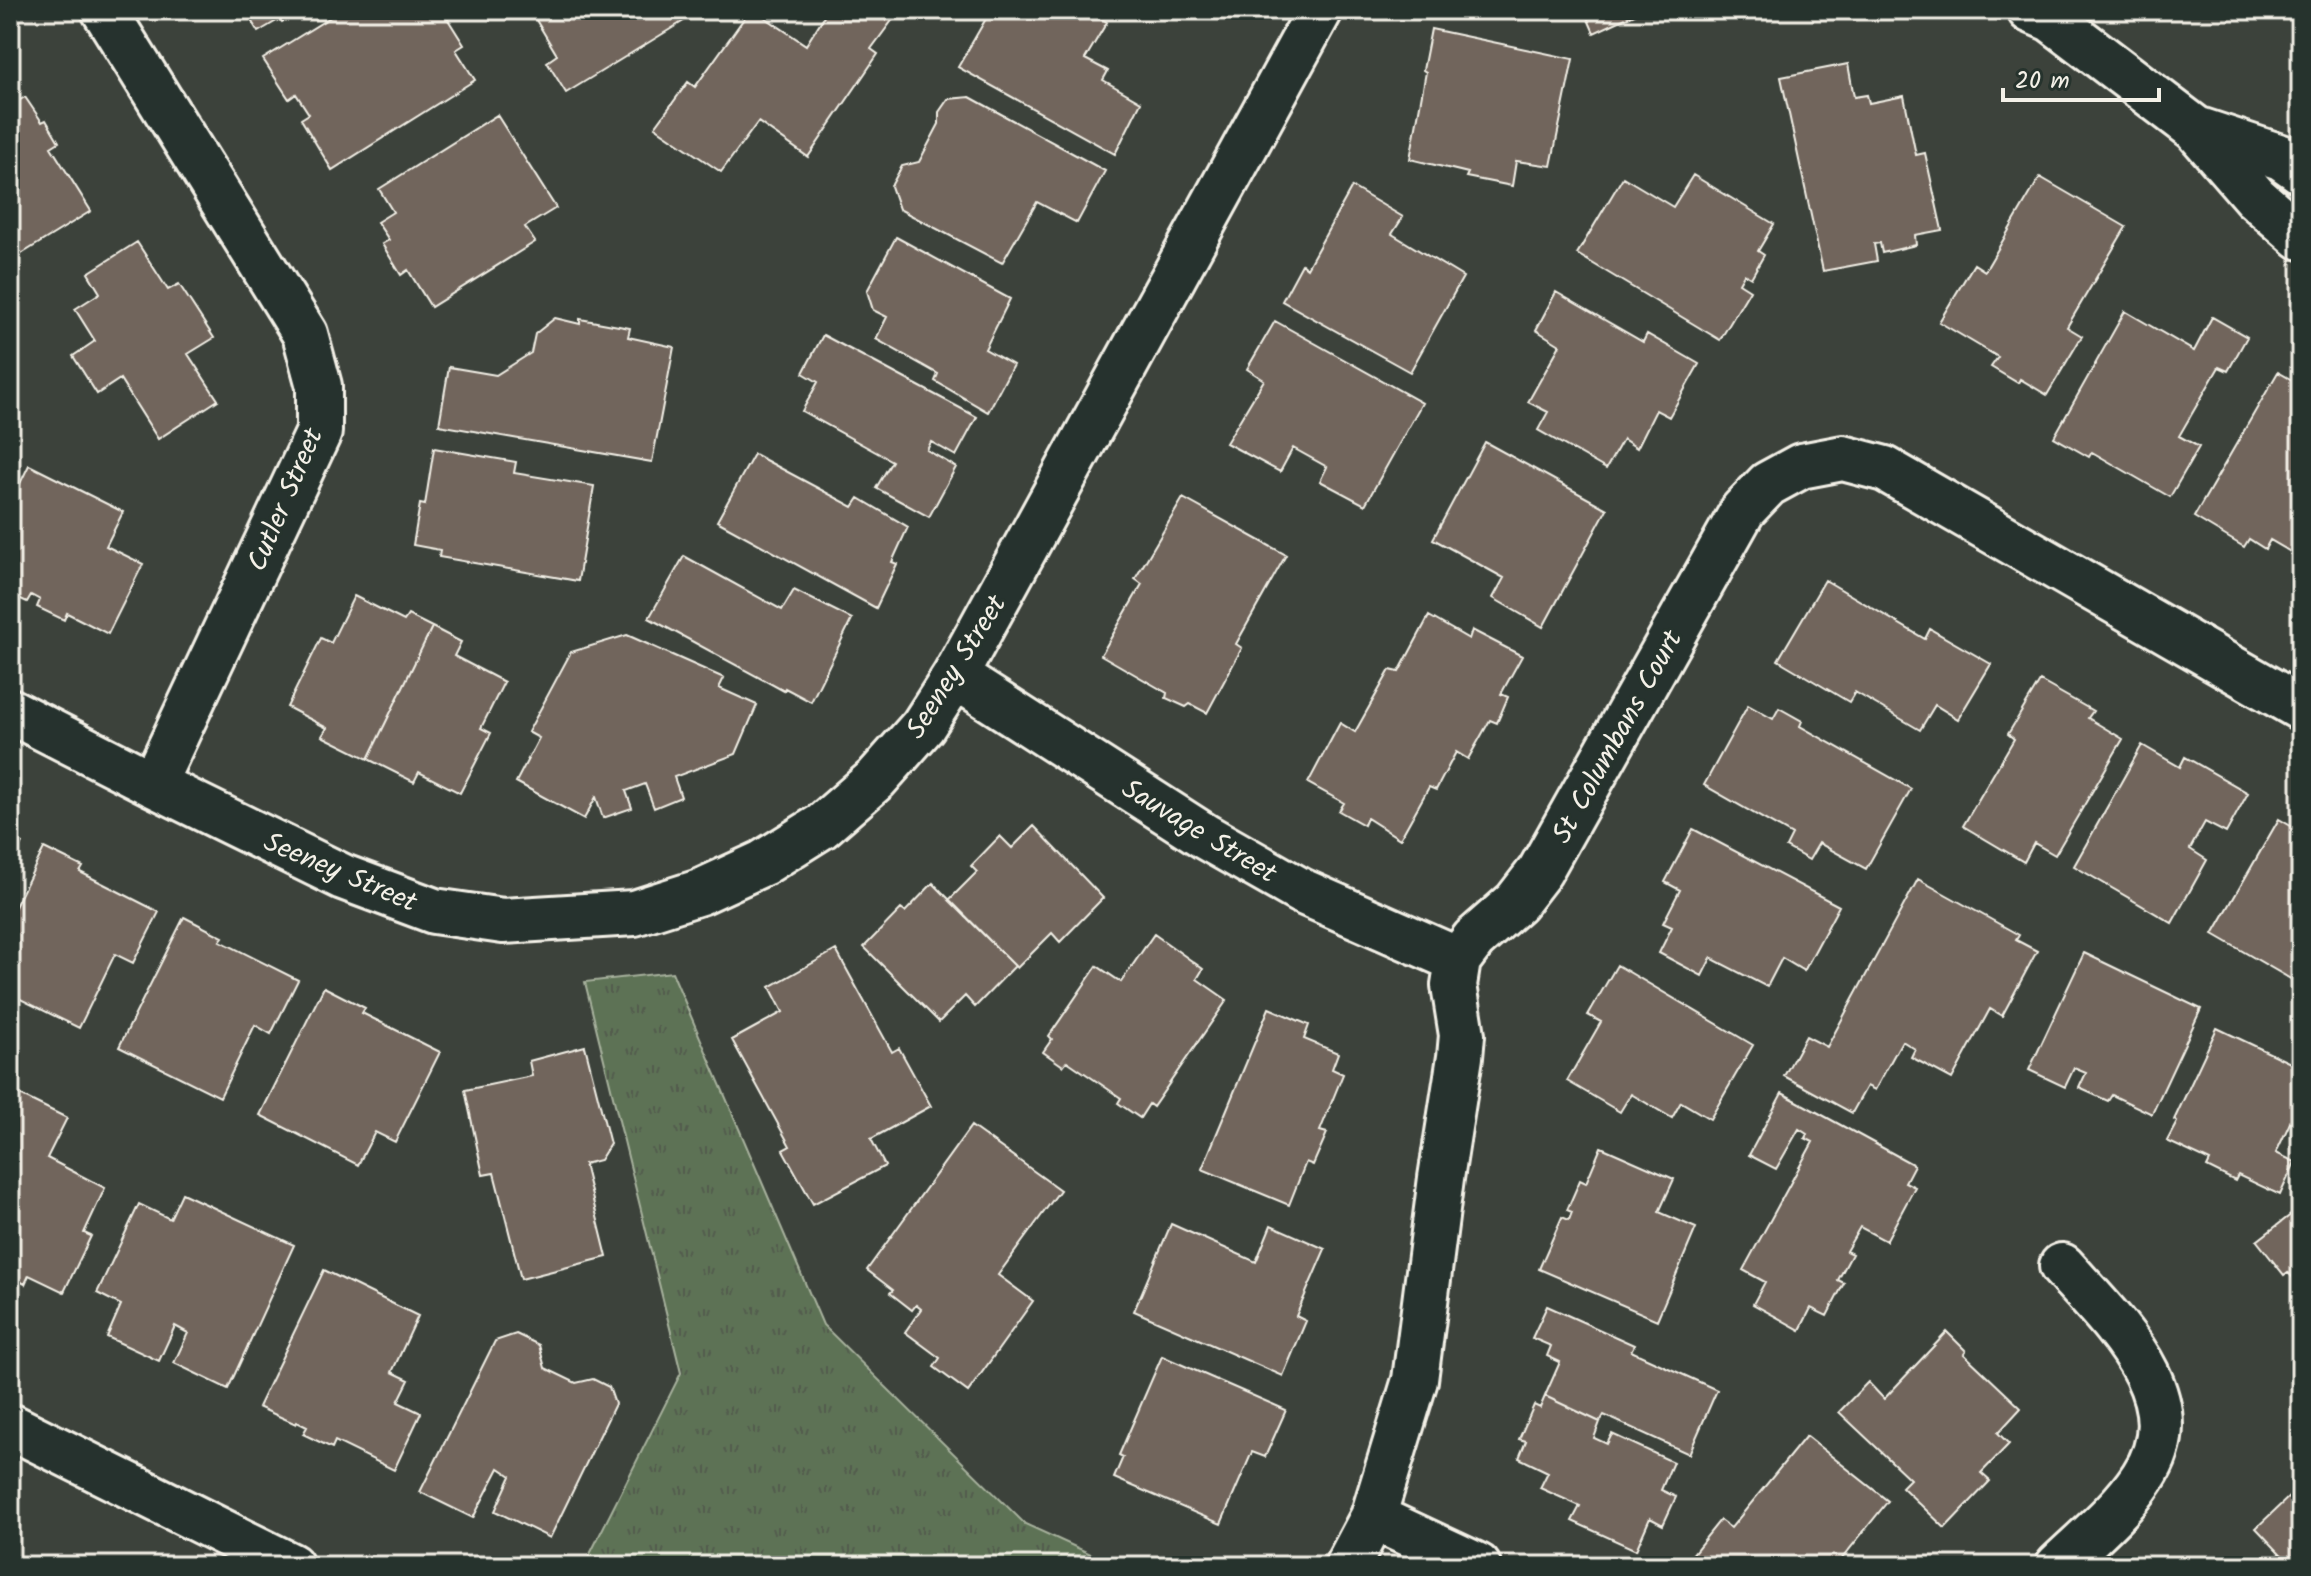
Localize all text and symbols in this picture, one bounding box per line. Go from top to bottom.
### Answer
scale bar [2003,52,2159,102]
text: 20 m [2015,62,2070,101]
street label: Cutler Street [236,420,337,579]
street label: Seeney Street [895,585,1020,748]
street label: St Columbans Court [1541,621,1696,852]
street label: Sauvage Street [1112,768,1286,897]
street label: Seeney Street [256,821,425,926]

